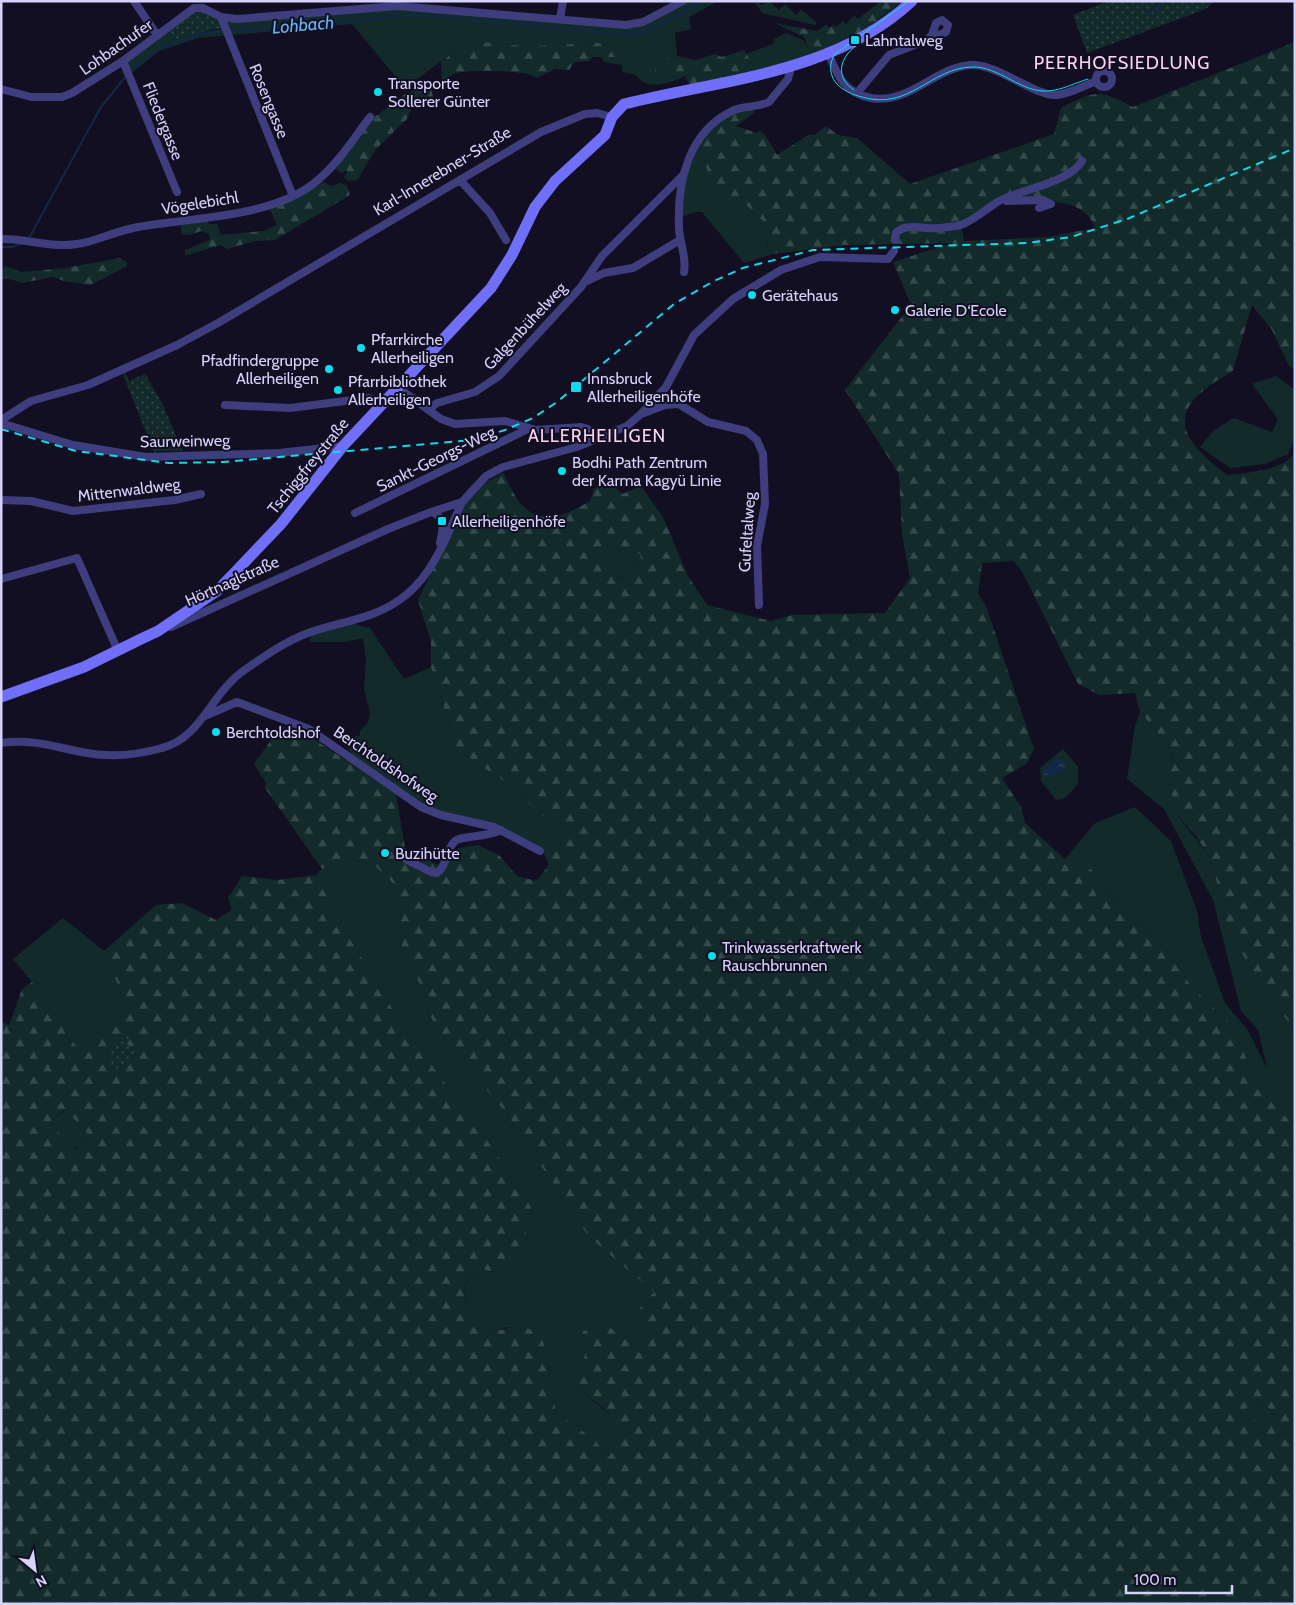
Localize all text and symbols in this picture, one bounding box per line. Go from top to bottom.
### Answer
water label: Lohbach [271,11,335,39]
street label: Lohbachufer [76,14,157,79]
place label: Lahntalweg [865,31,944,50]
marker: Lahntalweg [849,34,861,46]
district label: PEERHOFSIEDLUNG [1034,52,1210,74]
street label: Rosengasse [245,61,293,141]
place label: Transporte Sollerer Günter [388,74,491,111]
street label: Fliedergasse [139,79,187,163]
marker: Transporte Sollerer Günter [372,86,384,98]
street label: Karl-Innerebner-Straße [370,122,514,220]
street label: Vögelebichl [160,188,240,218]
street label: Galgenbühelweg [480,278,571,374]
place label: Gerätehaus [762,286,839,305]
marker: Gerätehaus [746,289,758,301]
place label: Galerie D‘Ecole [905,301,1007,320]
marker: Galerie D‘Ecole [889,304,901,316]
place label: Pfarrkirche Allerheiligen [371,330,454,367]
marker: Pfarrkirche Allerheiligen [355,342,367,354]
place label: Pfadfindergruppe Allerheiligen [201,351,319,388]
marker: Pfadfindergruppe Allerheiligen [323,363,335,375]
place label: Innsbruck Allerheiligenhöfe [587,369,701,406]
place label: Pfarrbibliothek Allerheiligen [348,372,447,409]
marker: Innsbruck Allerheiligenhöfe [569,380,583,394]
marker: Pfarrbibliothek Allerheiligen [332,384,344,396]
street label: Tschiggfreystraße [264,414,352,518]
street label: Sankt-Georgs-Weg [373,422,499,496]
district label: ALLERHEILIGEN [528,425,666,447]
street label: Saurweinweg [140,431,231,451]
place label: Bodhi Path Zentrum der Karma Kagyü Linie [572,453,722,490]
marker: Bodhi Path Zentrum der Karma Kagyü Linie [556,465,568,477]
street label: Mittenwaldweg [77,474,183,506]
street label: Gufeltalweg [735,490,759,573]
place label: Allerheiligenhöfe [452,512,566,531]
marker: Allerheiligenhöfe [436,515,448,527]
street label: Hörtnaglstraße [182,552,282,610]
street label: Berchtoldshofweg [330,722,443,807]
place label: Berchtoldshof [226,723,321,742]
marker: Berchtoldshof [210,726,222,738]
place label: Buzihütte [395,844,460,863]
marker: Buzihütte [379,847,391,859]
place label: Trinkwasserkraftwerk Rauschbrunnen [722,938,863,975]
marker: Trinkwasserkraftwerk Rauschbrunnen [706,950,718,962]
north arrow [10,1545,60,1595]
scale bar [1126,1562,1232,1594]
text: N [33,1571,50,1592]
text: 100 m [1134,1571,1176,1589]

